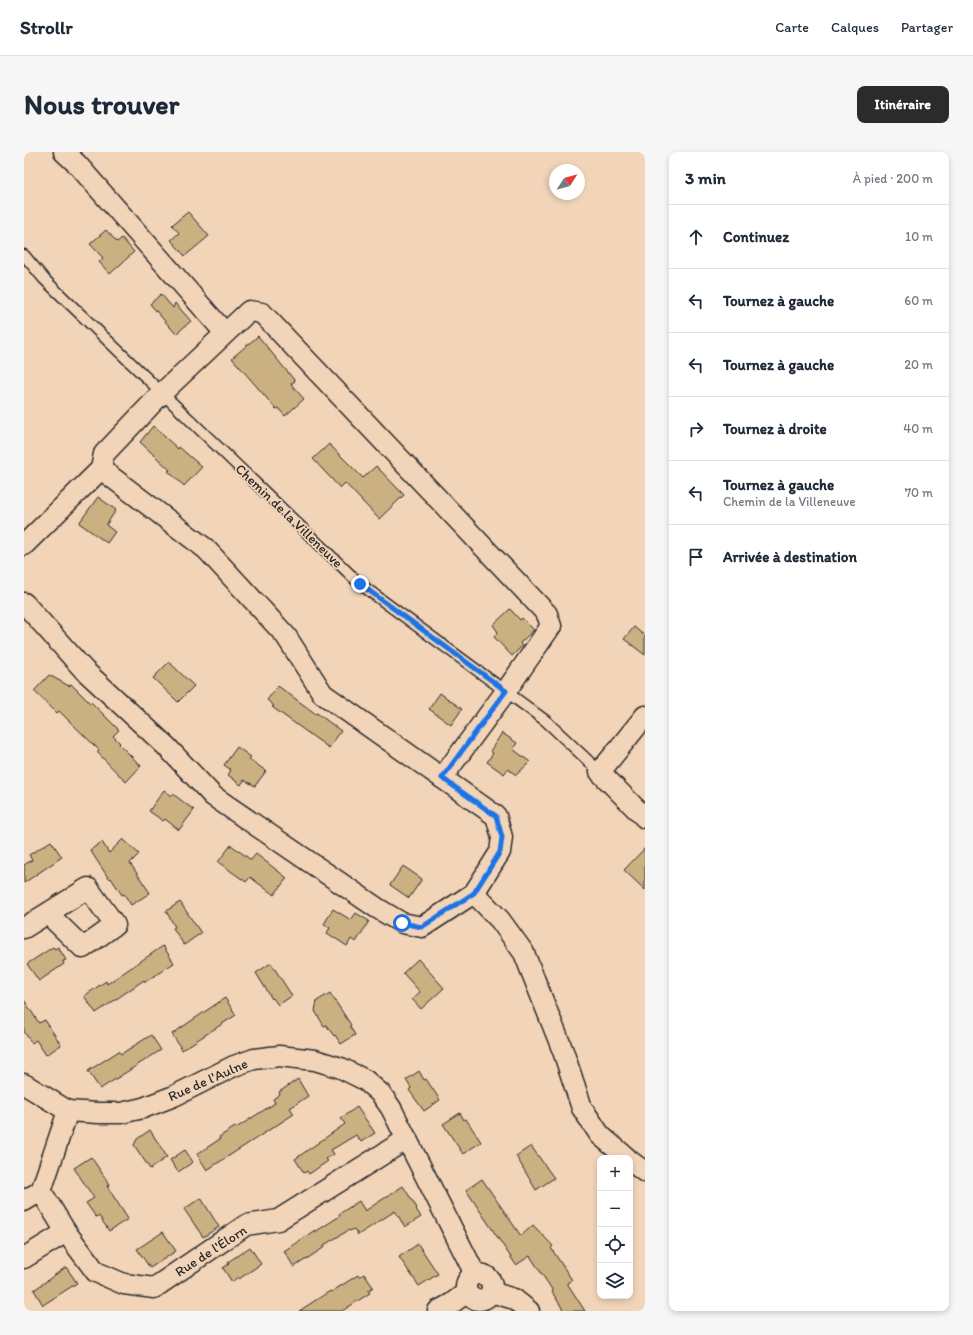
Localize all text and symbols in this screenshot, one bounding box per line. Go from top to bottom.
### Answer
text: Strollr [20,16,73,39]
text: Carte [775,19,809,36]
text: Calques [831,19,879,36]
text: Partager [901,19,953,36]
button: Itinéraire [857,86,949,123]
text: Nous trouver [24,87,179,121]
north arrow [549,164,585,200]
text: 3 min [685,168,726,188]
text: À pied · 200 m [853,171,933,186]
icon: ahead [685,226,707,248]
text: Continuez [723,228,789,246]
text: 10 m [905,229,933,244]
icon: left [685,290,707,312]
text: Tournez à gauche [723,292,834,310]
text: 60 m [904,293,933,308]
icon: left [685,354,707,376]
text: Tournez à gauche [723,356,834,374]
text: 20 m [904,357,933,372]
icon: right [685,418,707,440]
text: Tournez à droite [723,420,827,438]
text: 40 m [903,421,933,436]
street label: Chemin de la Villeneuve [232,460,346,572]
text: Tournez à gauche [723,476,834,494]
icon: left [685,482,707,504]
text: 70 m [905,485,933,500]
text: Chemin de la Villeneuve [723,494,856,509]
icon: arrive [685,546,707,568]
text: Arrivée à destination [723,548,857,566]
route end [351,575,369,593]
route start [393,914,411,932]
street label: Rue de l'Aulne [166,1055,251,1105]
map controls [597,1155,633,1299]
button: + [597,1155,633,1191]
button: − [597,1191,633,1227]
street label: Rue de l'Élorn [172,1221,250,1280]
button: locate [597,1227,633,1263]
button: layers [597,1263,633,1299]

